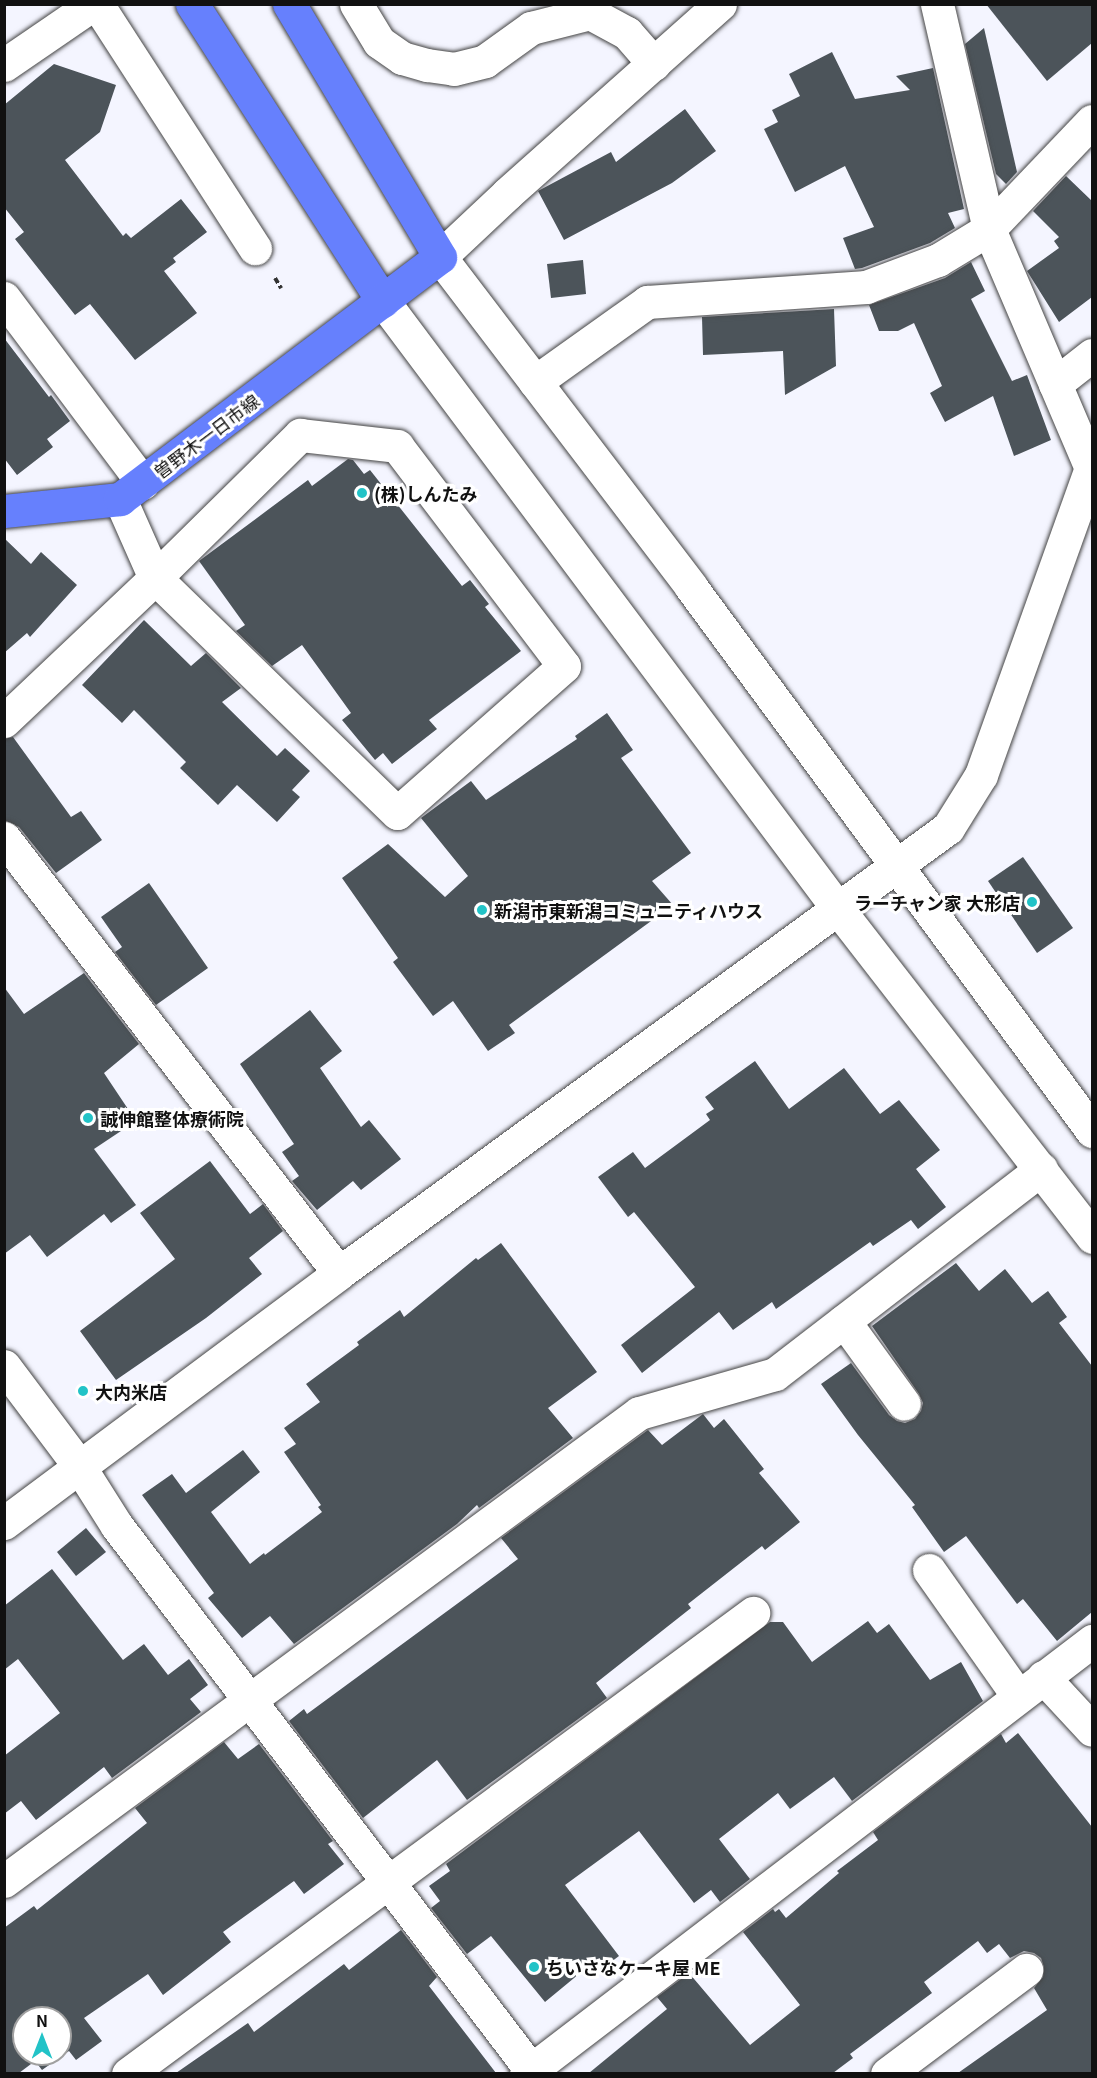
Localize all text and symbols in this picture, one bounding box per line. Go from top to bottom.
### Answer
street label: 曽野木一日市線 [149,389,263,483]
place label: (株)しんたみ [374,482,478,504]
marker: (株)しんたみ [355,486,369,500]
place label: ラーチャン家 大形店 [854,891,1020,913]
marker: ラーチャン家 大形店 [1025,895,1039,909]
place label: 新潟市東新潟コミュニティハウス [494,899,764,921]
marker: 新潟市東新潟コミュニティハウス [475,903,489,917]
place label: 誠伸館整体療術院 [100,1107,244,1129]
marker: 誠伸館整体療術院 [81,1111,95,1125]
place label: 大内米店 [95,1380,167,1402]
marker: 大内米店 [76,1384,90,1398]
place label: ちいさなケーキ屋 ME [546,1956,721,1978]
marker: ちいさなケーキ屋 ME [527,1960,541,1974]
north arrow [12,2006,72,2066]
text: N [36,2008,48,2032]

